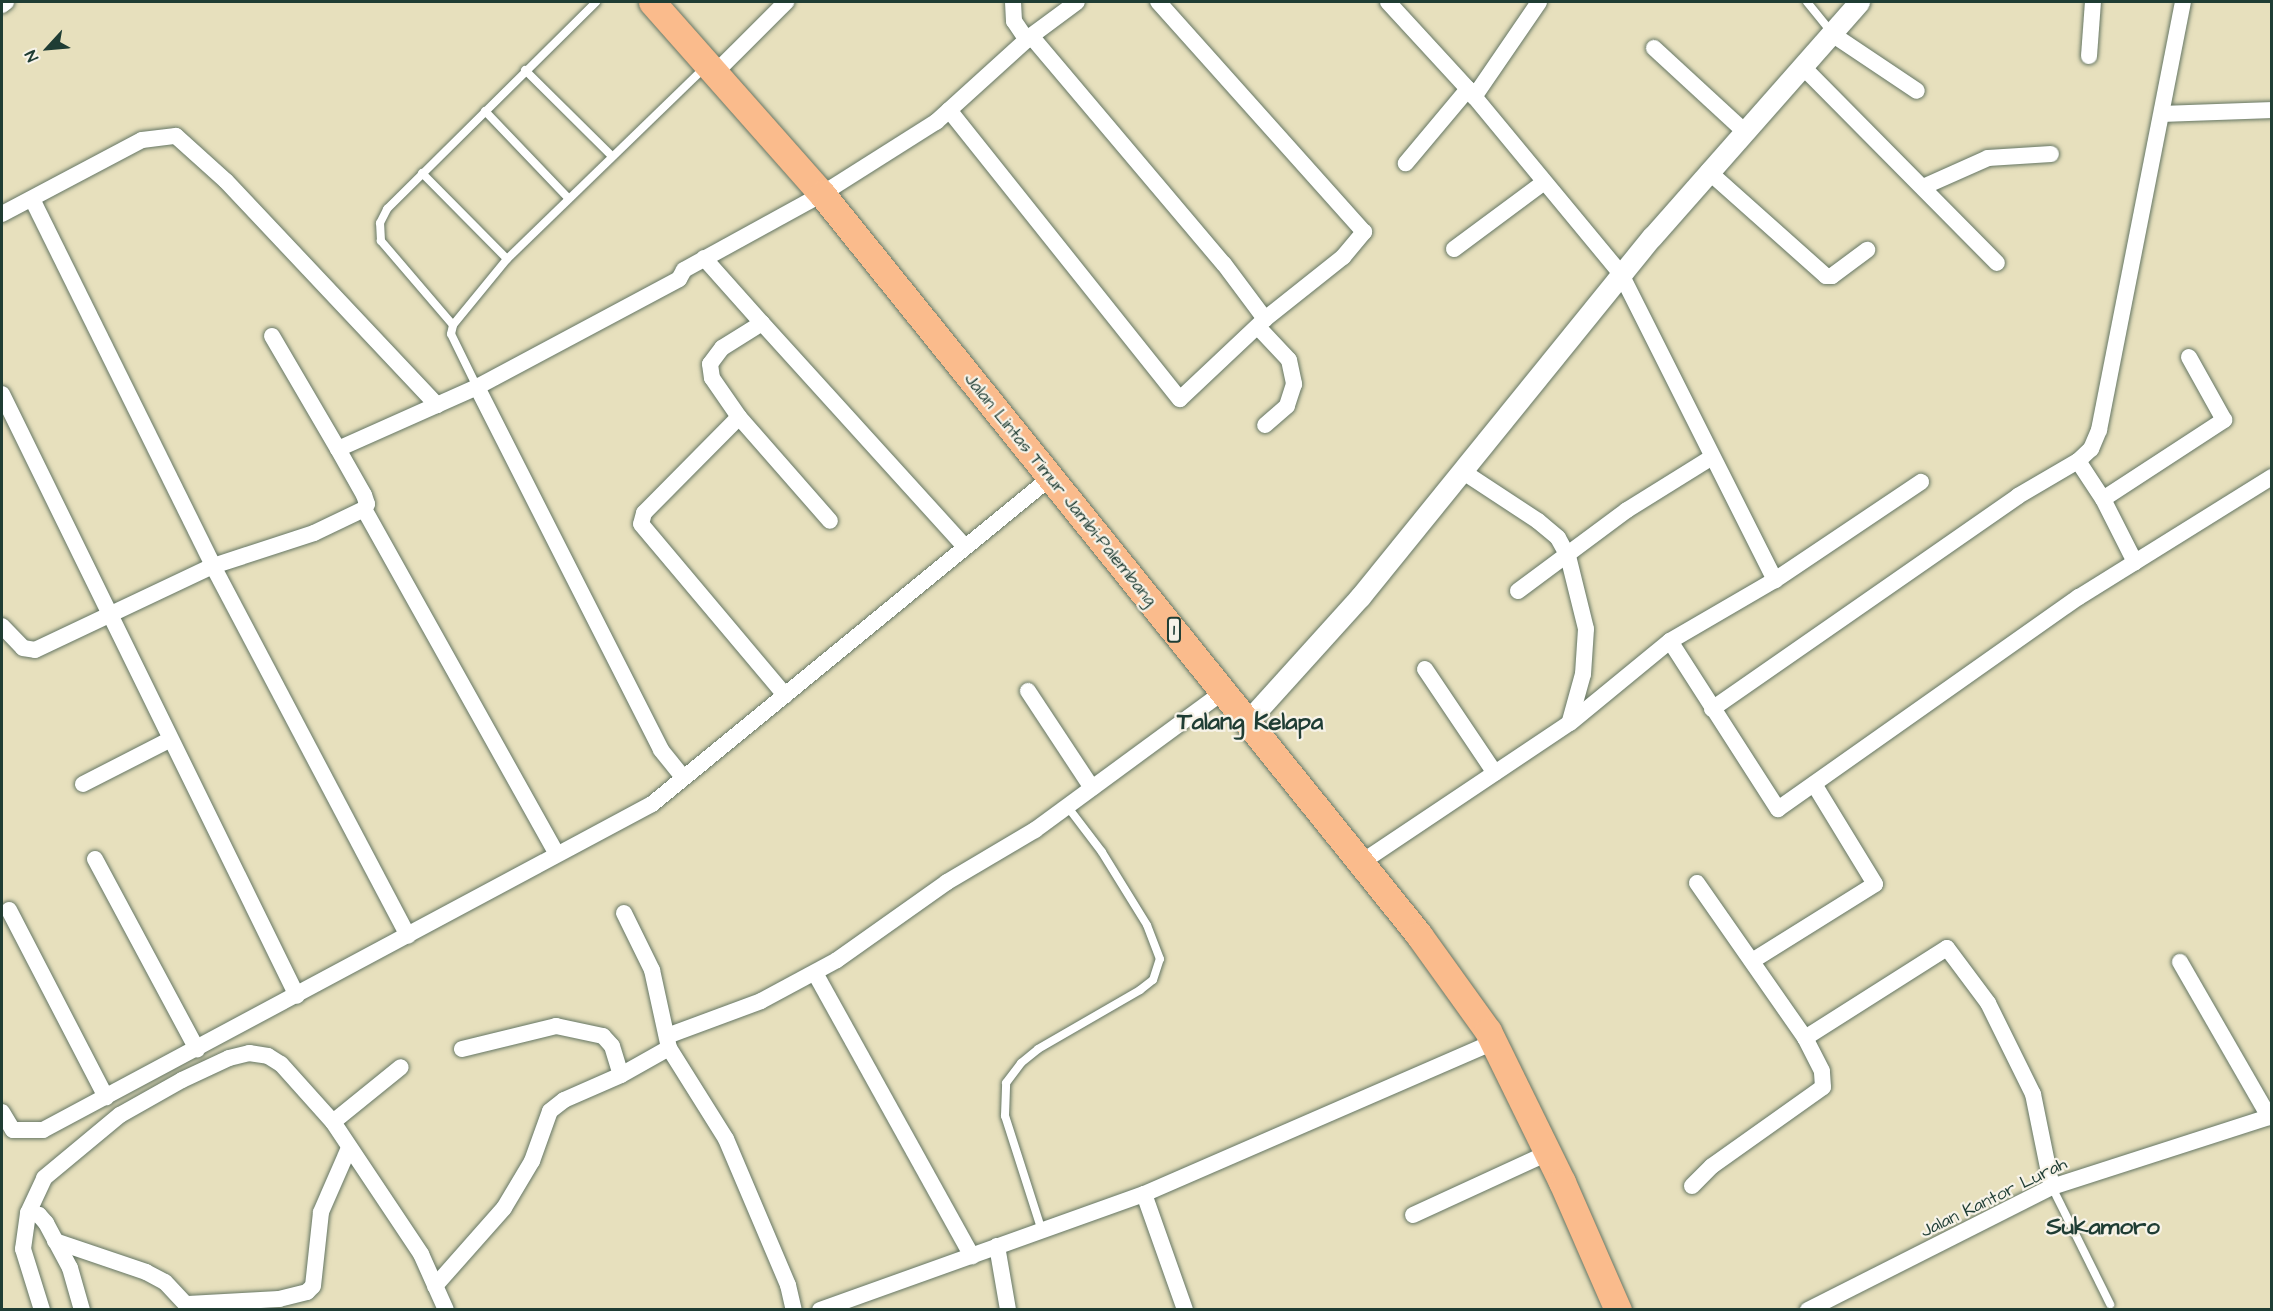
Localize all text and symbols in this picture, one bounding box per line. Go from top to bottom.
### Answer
north arrow [18,18,78,78]
text: N [20,47,44,65]
street label: Jalan Lintas Timur Jambi-Palembang [959,369,1161,611]
road number: 1 [1166,617,1182,643]
district label: Talang Kelapa [1177,709,1323,737]
street label: Jalan Kantor Lurah [1917,1153,2071,1243]
district label: Sukamoro [2046,1214,2160,1242]

